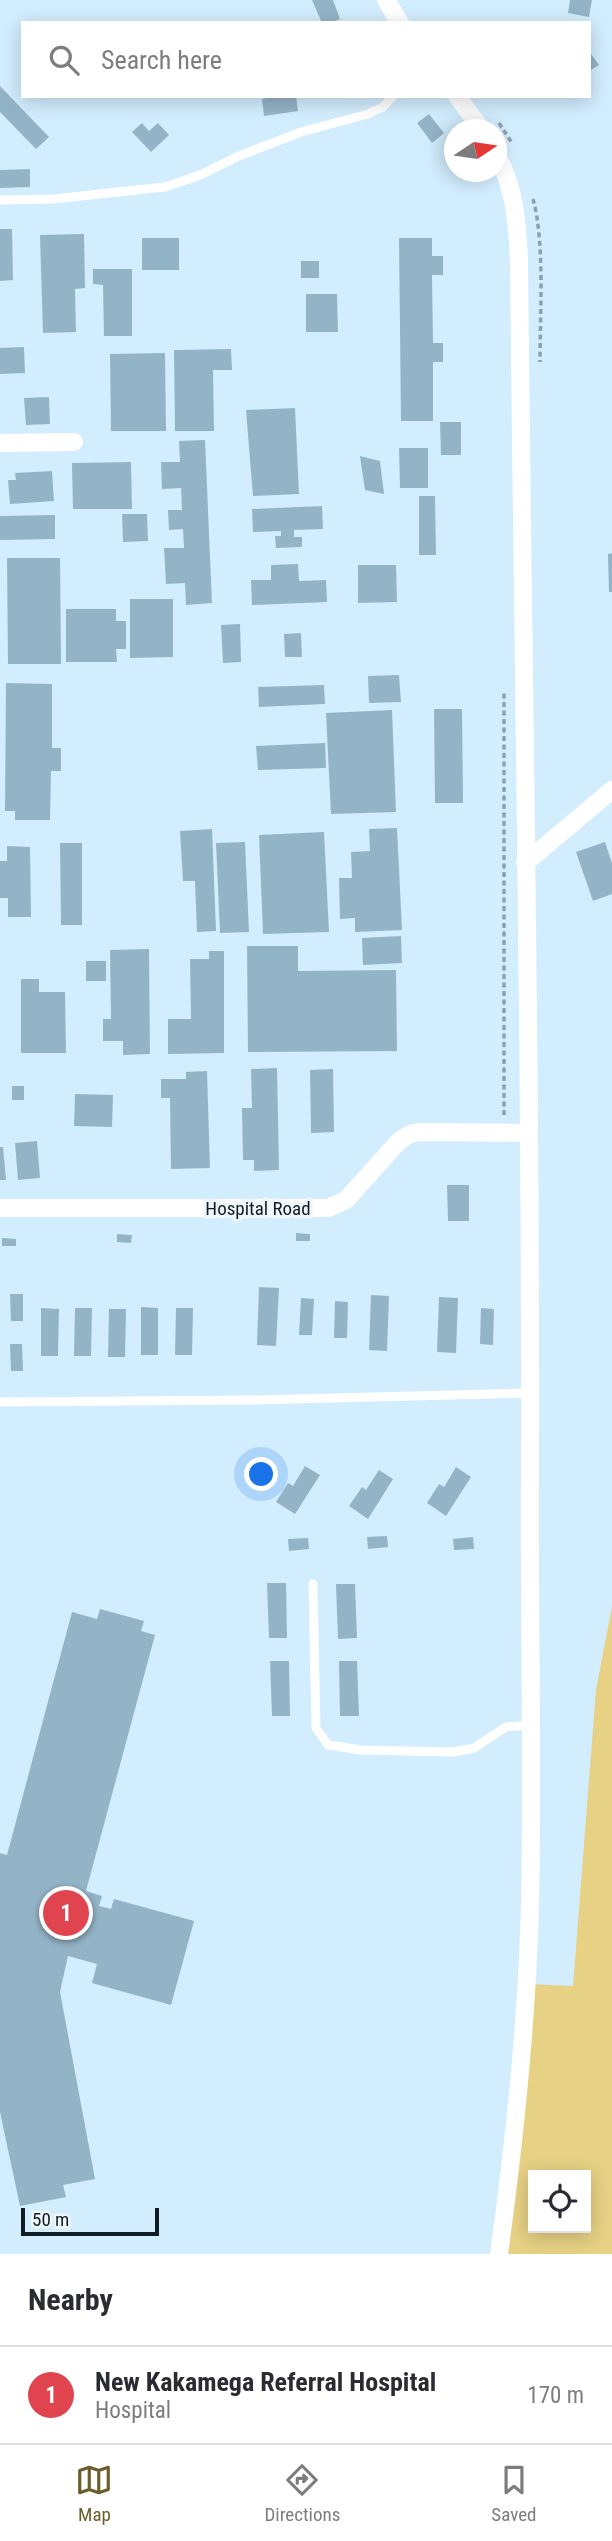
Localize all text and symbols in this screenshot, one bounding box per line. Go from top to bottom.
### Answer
search box [21,21,591,98]
icon: search [45,41,83,79]
text: Search here [101,45,222,75]
north arrow [444,119,507,182]
street label: Hospital Road [205,1197,311,1220]
your location [244,1457,278,1491]
pin: 1 [43,1887,89,1939]
map controls [528,2170,591,2233]
button: locate [528,2170,591,2233]
scale bar [21,2205,159,2237]
text: 50 m [32,2208,69,2231]
text: Nearby [28,2282,113,2317]
text: New Kakamega Referral Hospital [95,2367,436,2397]
text: 1 [45,2382,57,2409]
text: 170 m [527,2382,584,2409]
text: Hospital [95,2397,171,2424]
tab: Map [75,2461,113,2526]
tab: Directions [264,2461,340,2526]
tab: Saved [491,2461,537,2526]

